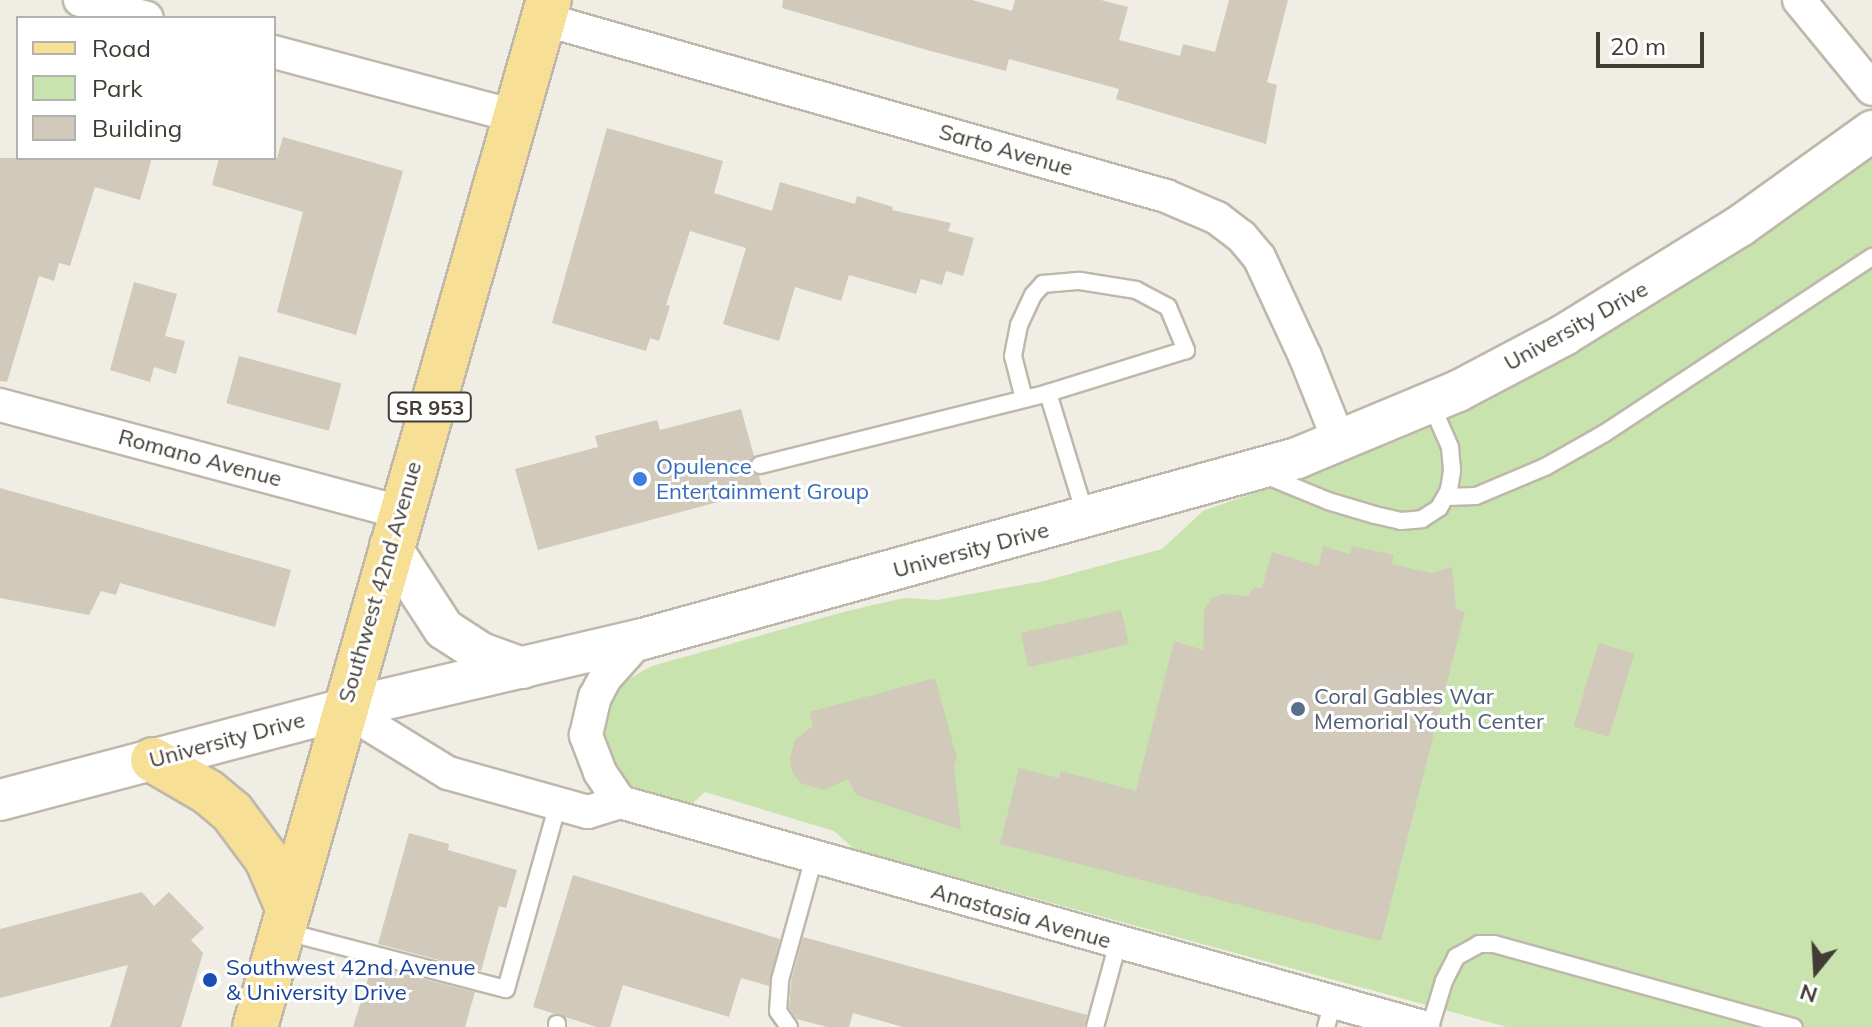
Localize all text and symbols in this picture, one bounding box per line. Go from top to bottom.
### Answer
legend [16,16,276,160]
scale bar [1600,16,1708,66]
text: 20 m [1610,31,1666,61]
text: Road [92,33,151,63]
text: Park [92,73,143,103]
text: Building [92,113,182,143]
street label: Sarto Avenue [936,118,1076,182]
street label: University Drive [1500,276,1652,376]
road number: SR 953 [386,391,474,423]
street label: Romano Avenue [116,424,284,492]
place label: Opulence Entertainment Group [656,453,869,504]
street label: Southwest 42nd Avenue [333,458,427,706]
marker: Opulence Entertainment Group [631,470,649,488]
street label: University Drive [890,517,1052,583]
place label: Coral Gables War Memorial Youth Center [1314,683,1544,734]
marker: Coral Gables War Memorial Youth Center [1289,700,1307,718]
street label: University Drive [146,707,308,773]
street label: Anastasia Avenue [928,878,1114,954]
north arrow [1776,931,1856,1011]
place label: Southwest 42nd Avenue & University Drive [226,954,475,1006]
marker: Southwest 42nd Avenue & University Drive [201,971,219,989]
text: N [1796,978,1821,1010]

